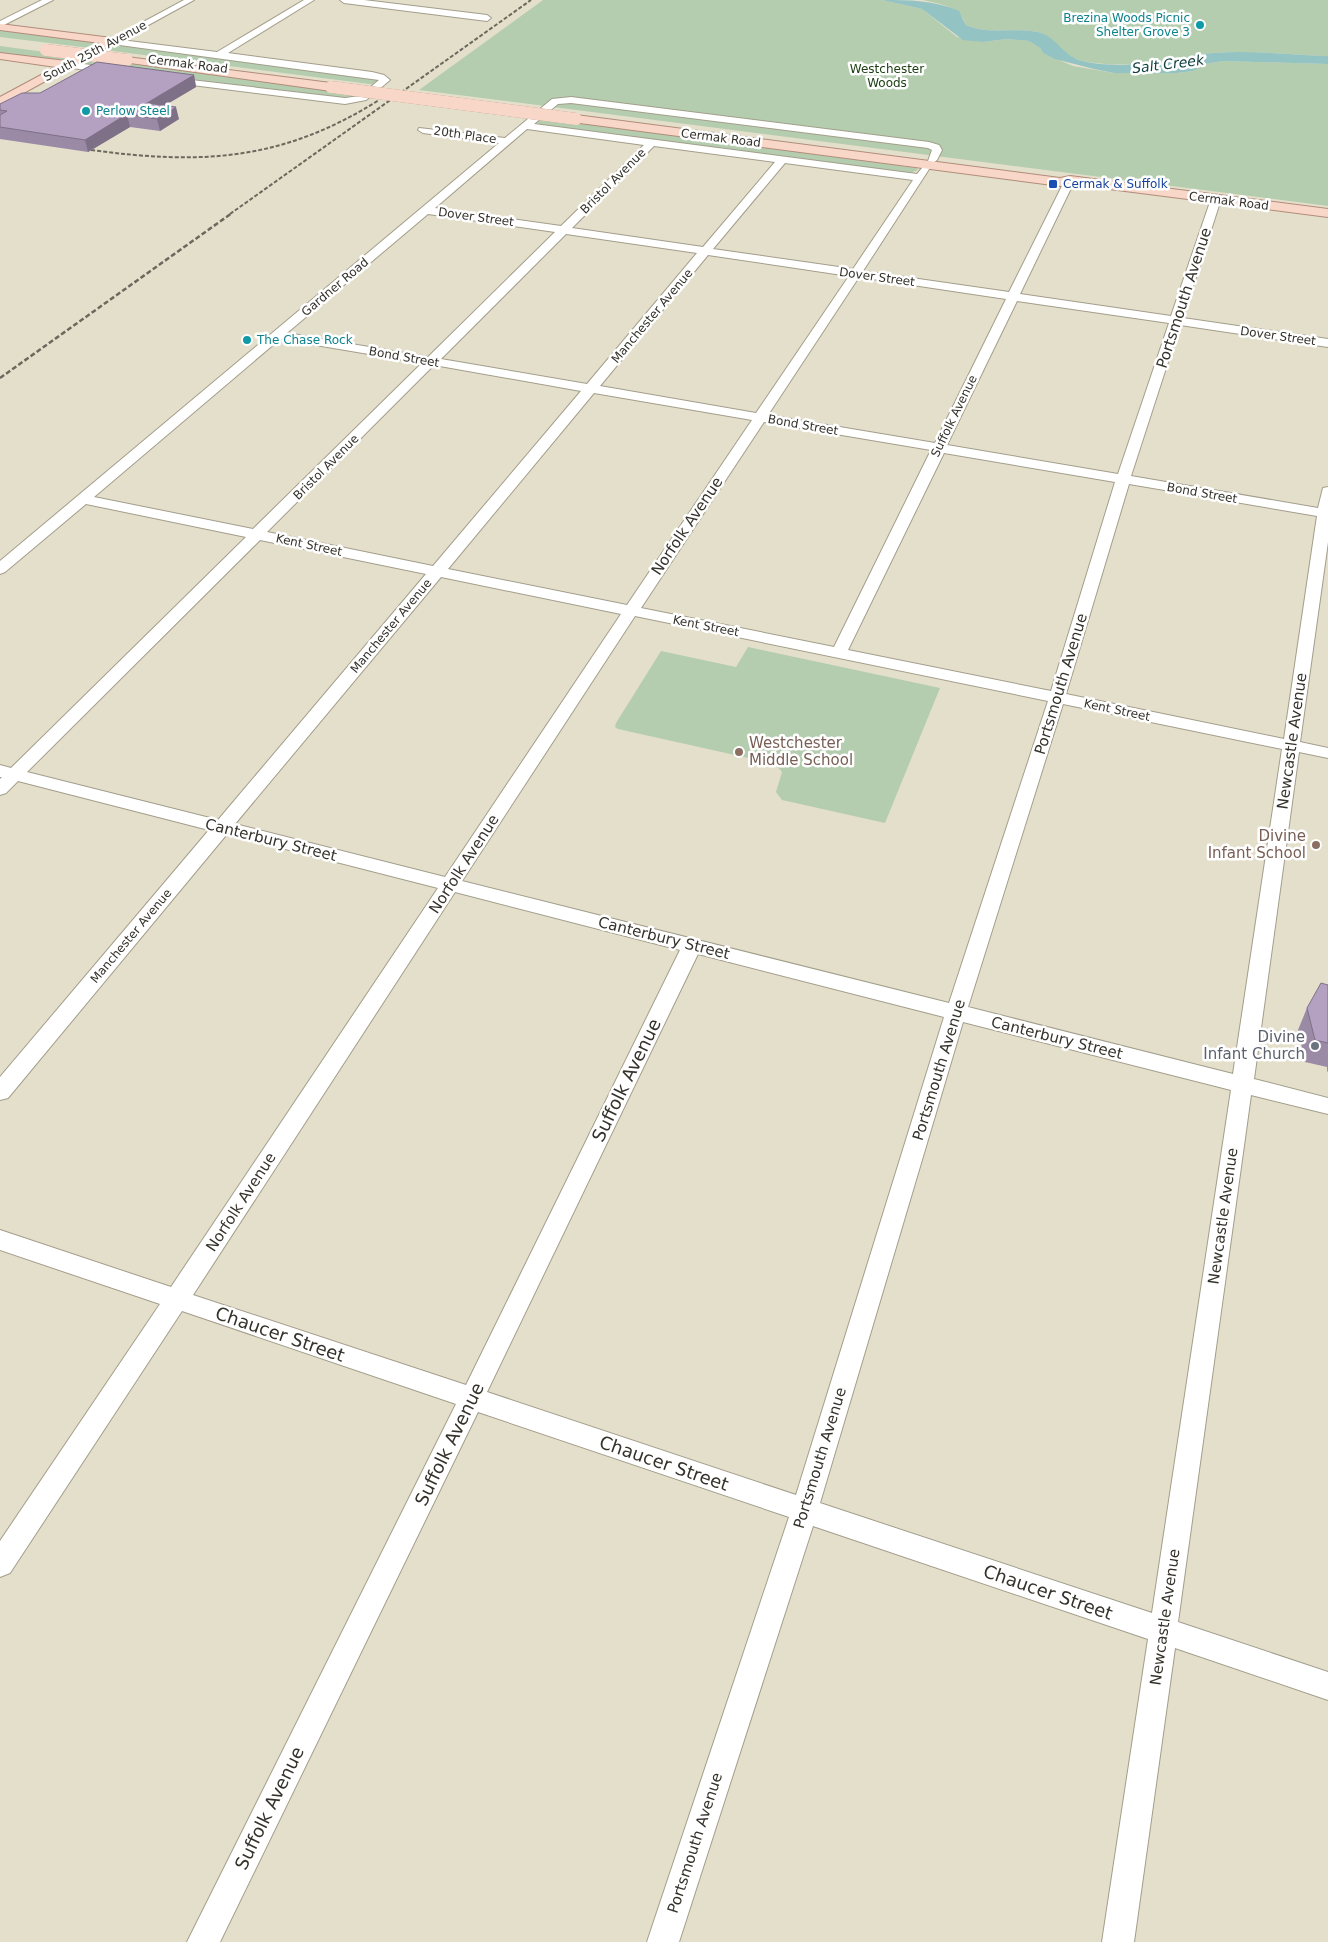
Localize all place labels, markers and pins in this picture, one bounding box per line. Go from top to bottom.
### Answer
place label: Brezina Woods Picnic Shelter Grove 3 [1063,11,1190,39]
marker: Brezina Woods Picnic Shelter Grove 3 [1194,19,1206,31]
place label: Perlow Steel [96,104,170,118]
marker: Perlow Steel [80,105,92,117]
place label: Cermak & Suffolk [1063,177,1168,191]
marker: Cermak & Suffolk [1047,178,1059,190]
place label: The Chase Rock [256,333,353,347]
marker: The Chase Rock [241,334,253,346]
place label: Westchester Middle School [749,734,853,769]
marker: Westchester Middle School [733,746,745,758]
place label: Divine Infant School [1208,827,1306,862]
marker: Divine Infant School [1310,839,1322,851]
place label: Divine Infant Church [1203,1028,1305,1063]
marker: Divine Infant Church [1309,1040,1321,1052]

